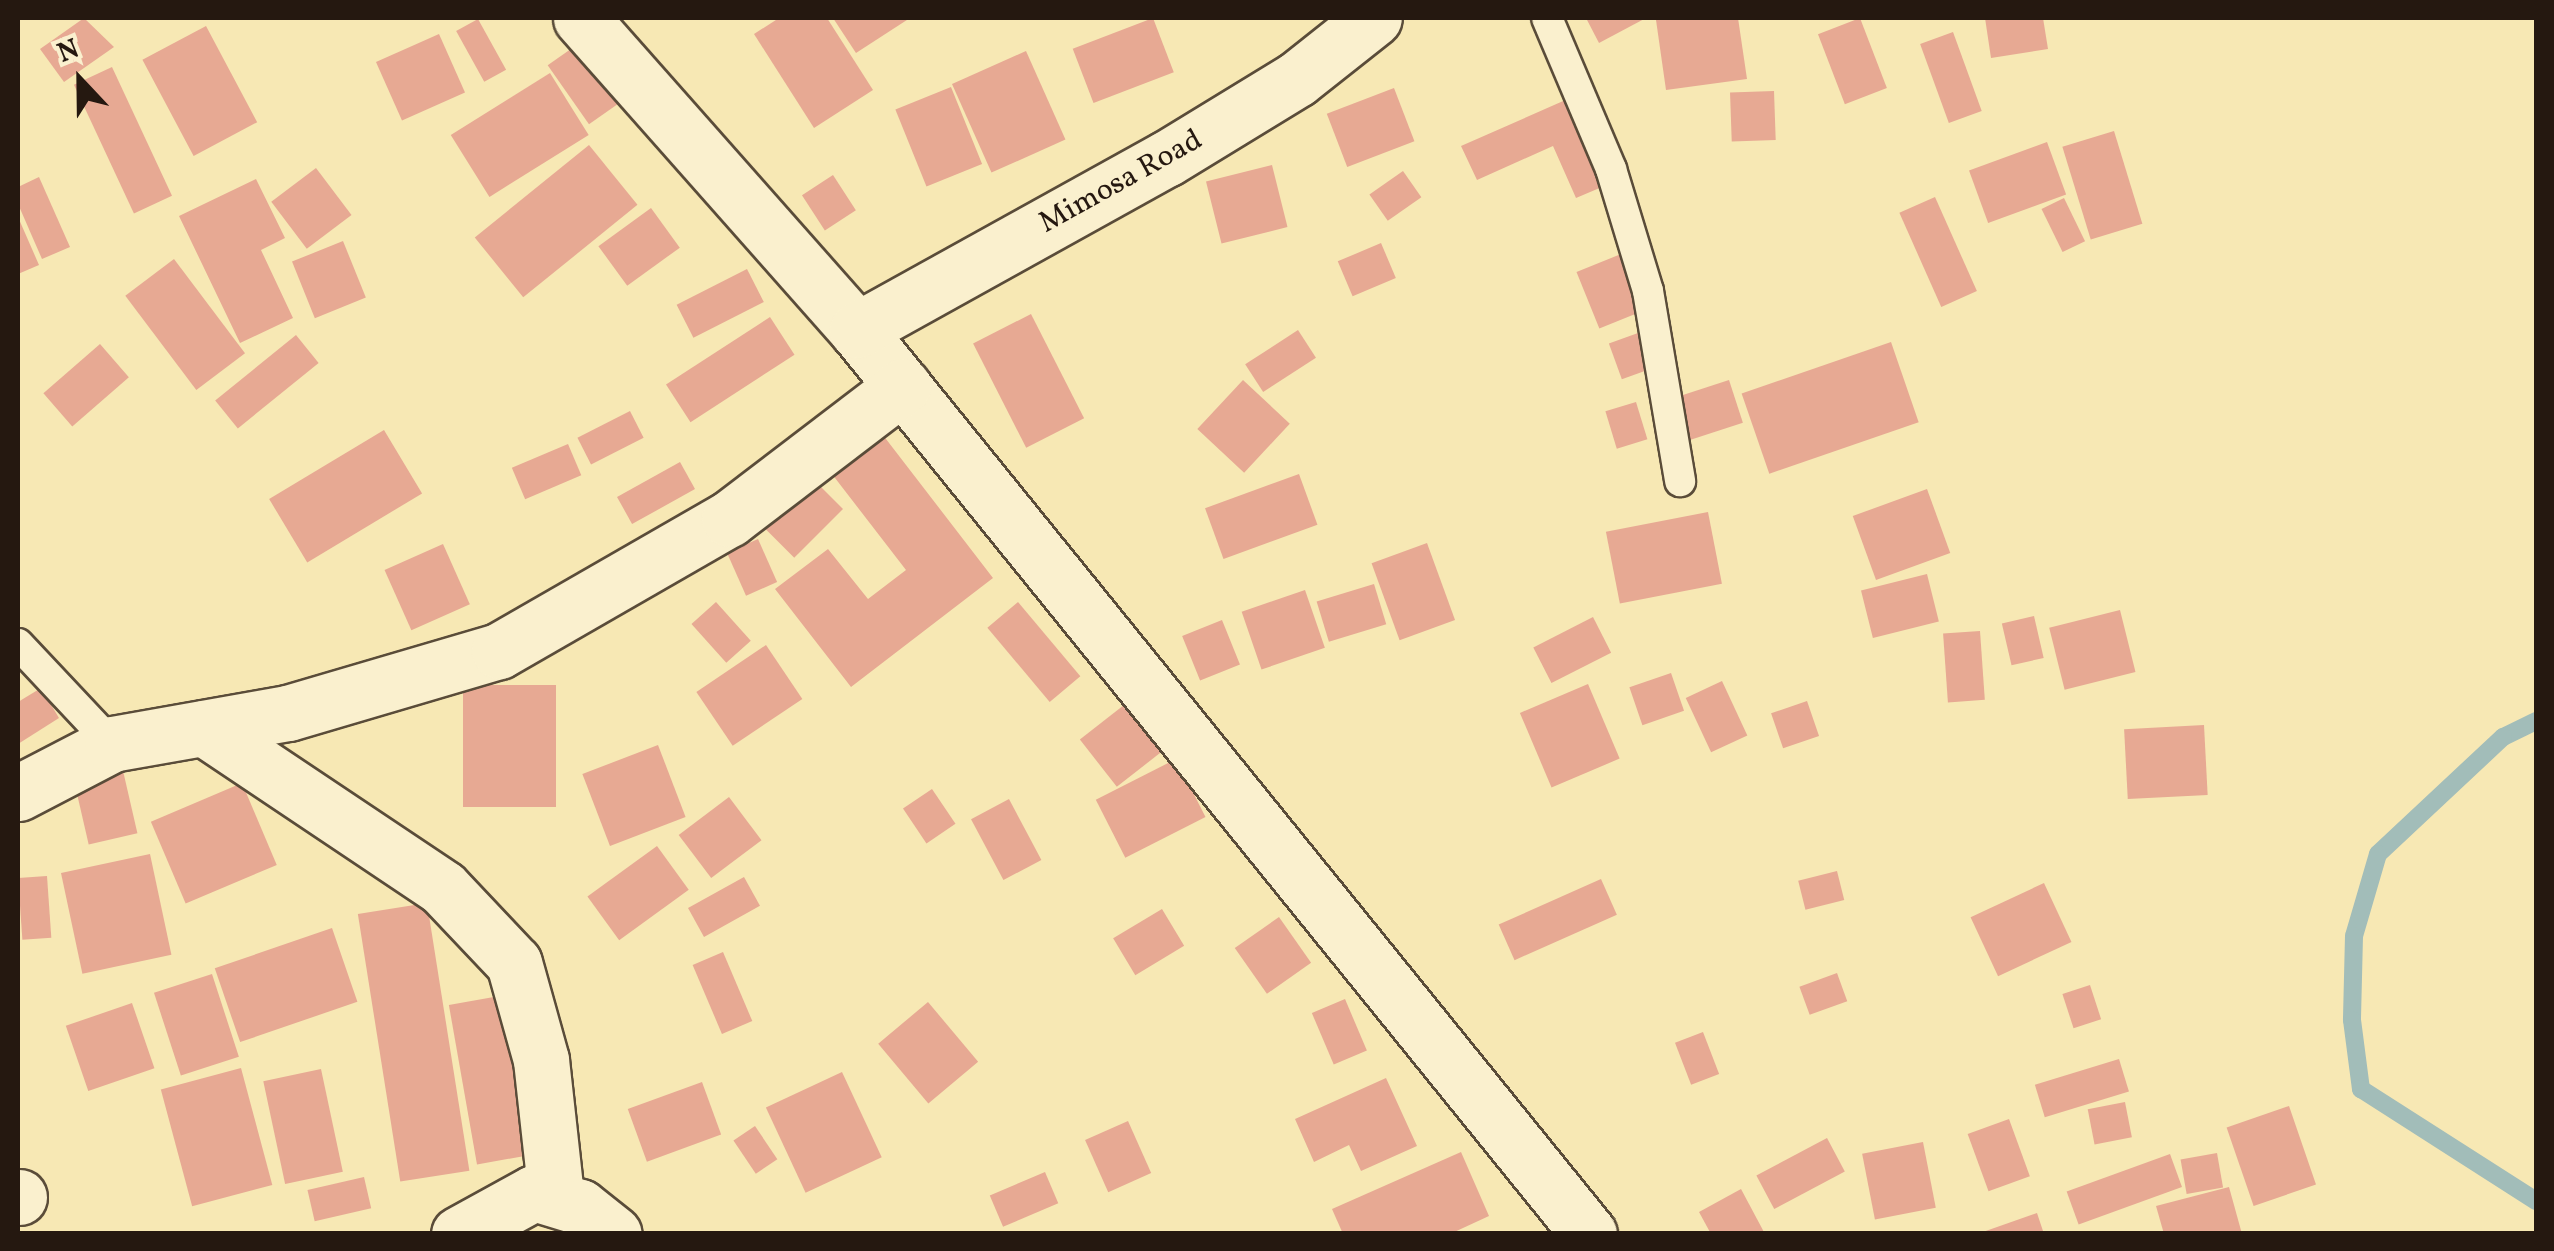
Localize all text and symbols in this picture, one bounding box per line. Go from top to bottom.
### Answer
north arrow [30,30,130,130]
text: N [52,30,85,74]
street label: Mimosa Road [1033,122,1209,242]

